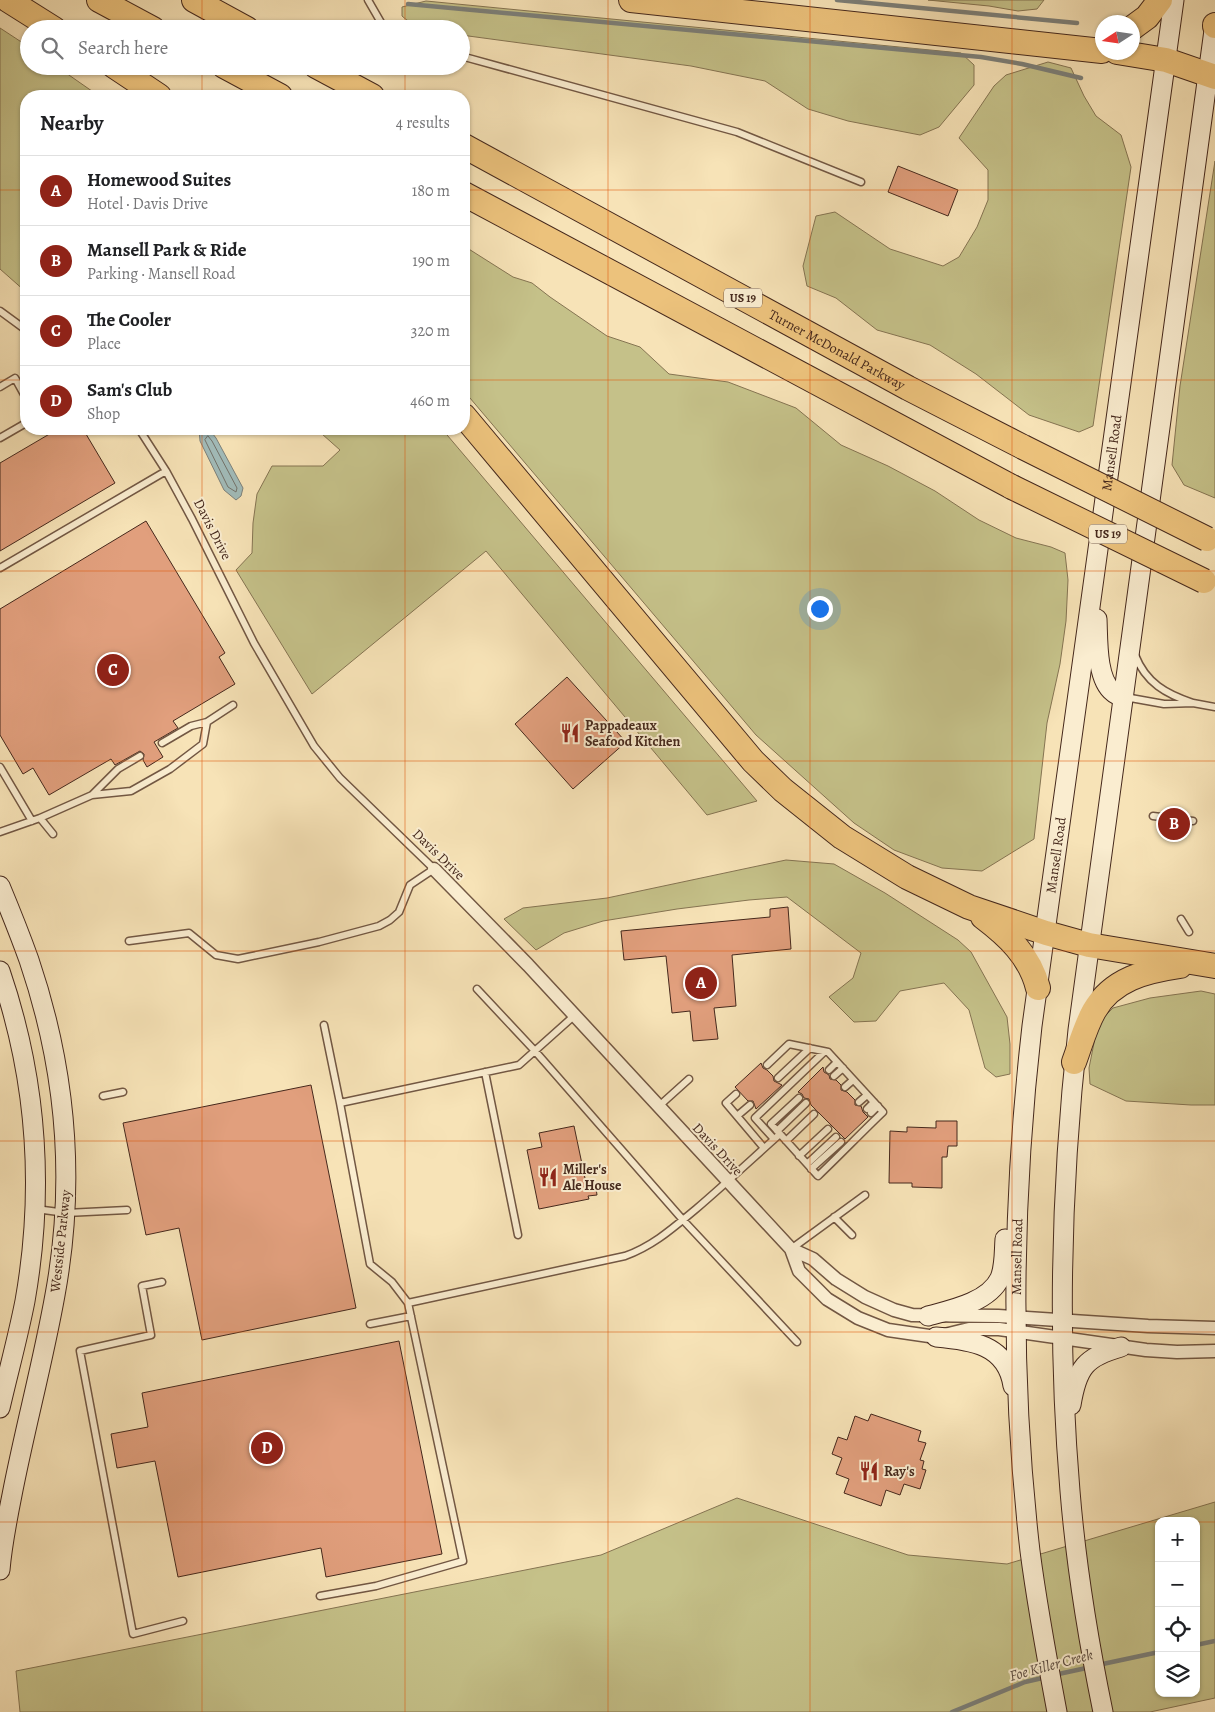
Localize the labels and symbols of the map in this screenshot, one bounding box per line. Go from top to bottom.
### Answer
north arrow [1095,15,1140,60]
road number: US 19 [724,288,762,308]
street label: Turner McDonald Parkway [765,305,909,395]
street label: Mansell Road [1097,413,1127,492]
street label: Davis Drive [189,495,236,563]
road number: US 19 [1089,524,1127,544]
your location [807,596,833,622]
pin: C [97,651,129,689]
place label: Pappadeaux Seafood Kitchen [585,716,681,751]
restaurant icon: Pappadeaux Seafood Kitchen [559,722,581,744]
pin: B [1158,805,1190,843]
street label: Mansell Road [1041,815,1071,894]
street label: Davis Drive [408,825,469,884]
pin: A [685,964,717,1002]
street label: Davis Drive [688,1119,747,1180]
place label: Miller's Ale House [562,1160,622,1195]
restaurant icon: Miller's Ale House [537,1166,559,1188]
street label: Westside Parkway [46,1188,75,1294]
street label: Mansell Road [1007,1218,1027,1295]
pin: D [251,1429,283,1467]
restaurant icon: Ray's [858,1460,880,1482]
place label: Ray's [884,1462,915,1481]
water label: Foe Killer Creek [1007,1644,1095,1686]

